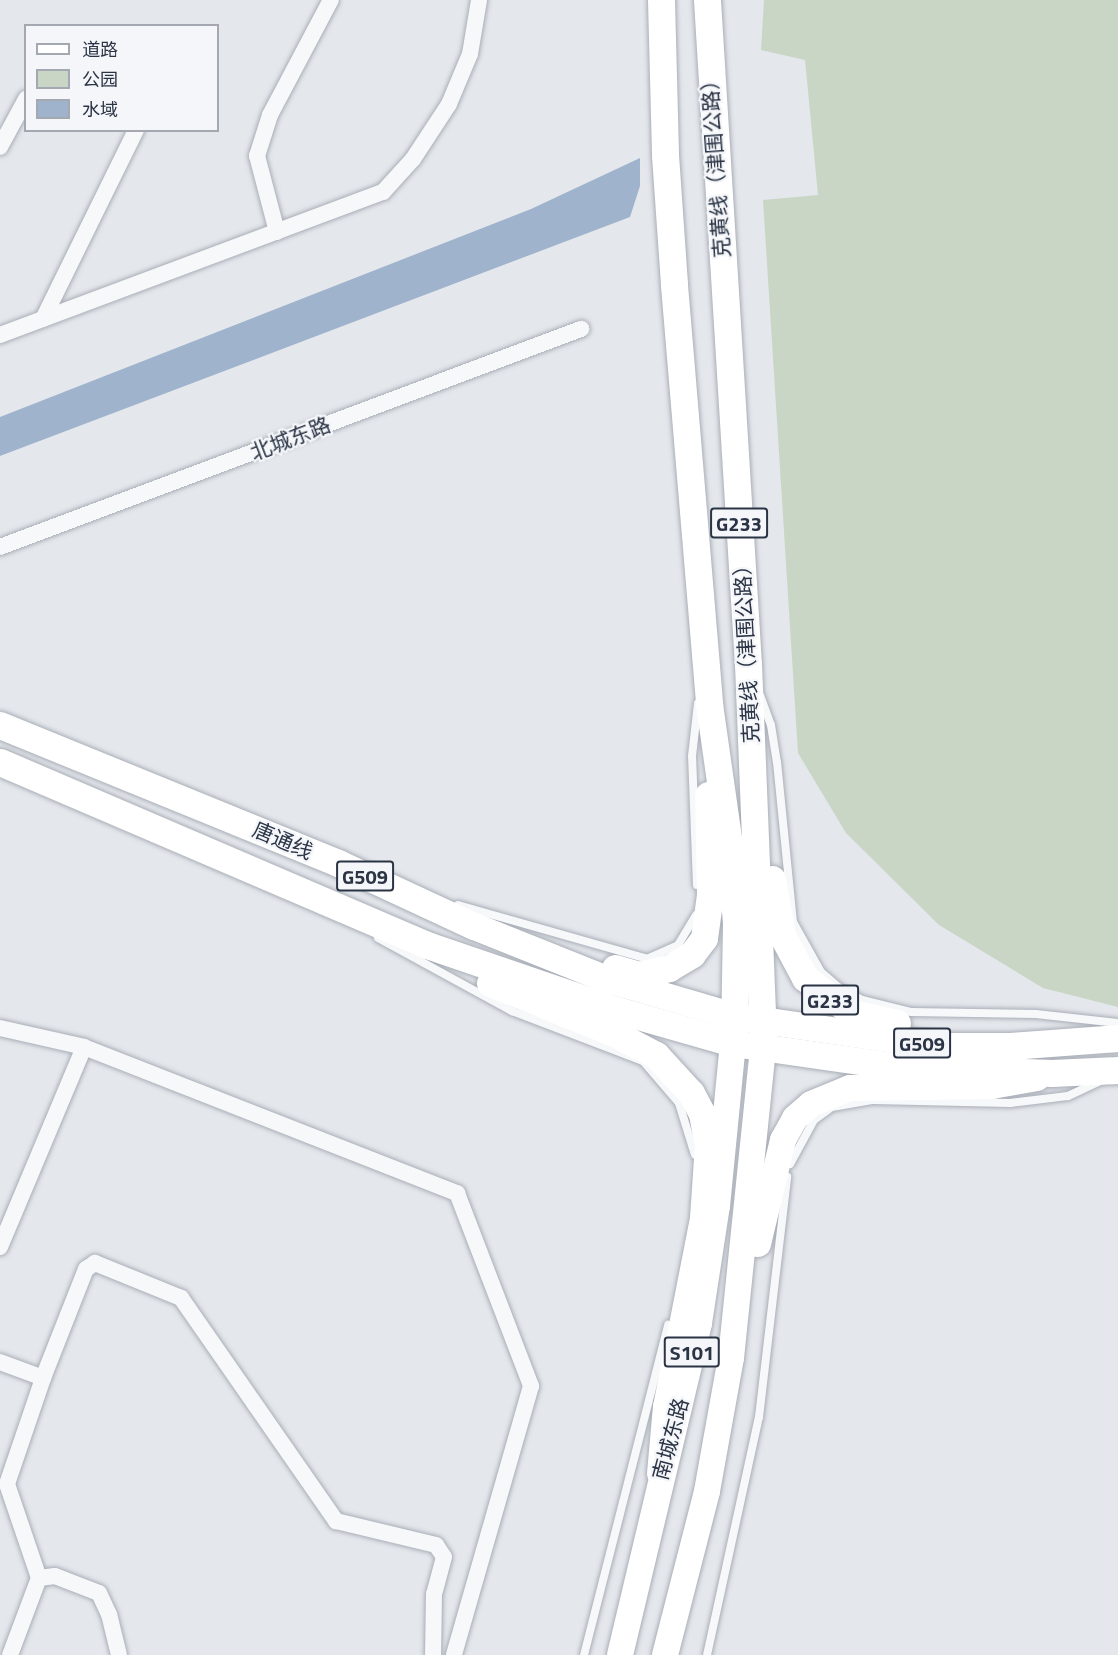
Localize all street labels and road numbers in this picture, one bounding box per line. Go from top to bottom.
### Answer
street label: 克黄线（津围公路） [696,69,734,259]
street label: 北城东路 [246,411,334,465]
road number: G233 [709,506,769,540]
street label: 克黄线（津围公路） [728,554,764,744]
street label: 唐通线 [249,816,317,864]
road number: G509 [335,859,395,893]
road number: G233 [800,983,860,1017]
road number: G509 [892,1026,952,1060]
road number: S101 [664,1335,720,1369]
street label: 南城东路 [647,1395,693,1483]

